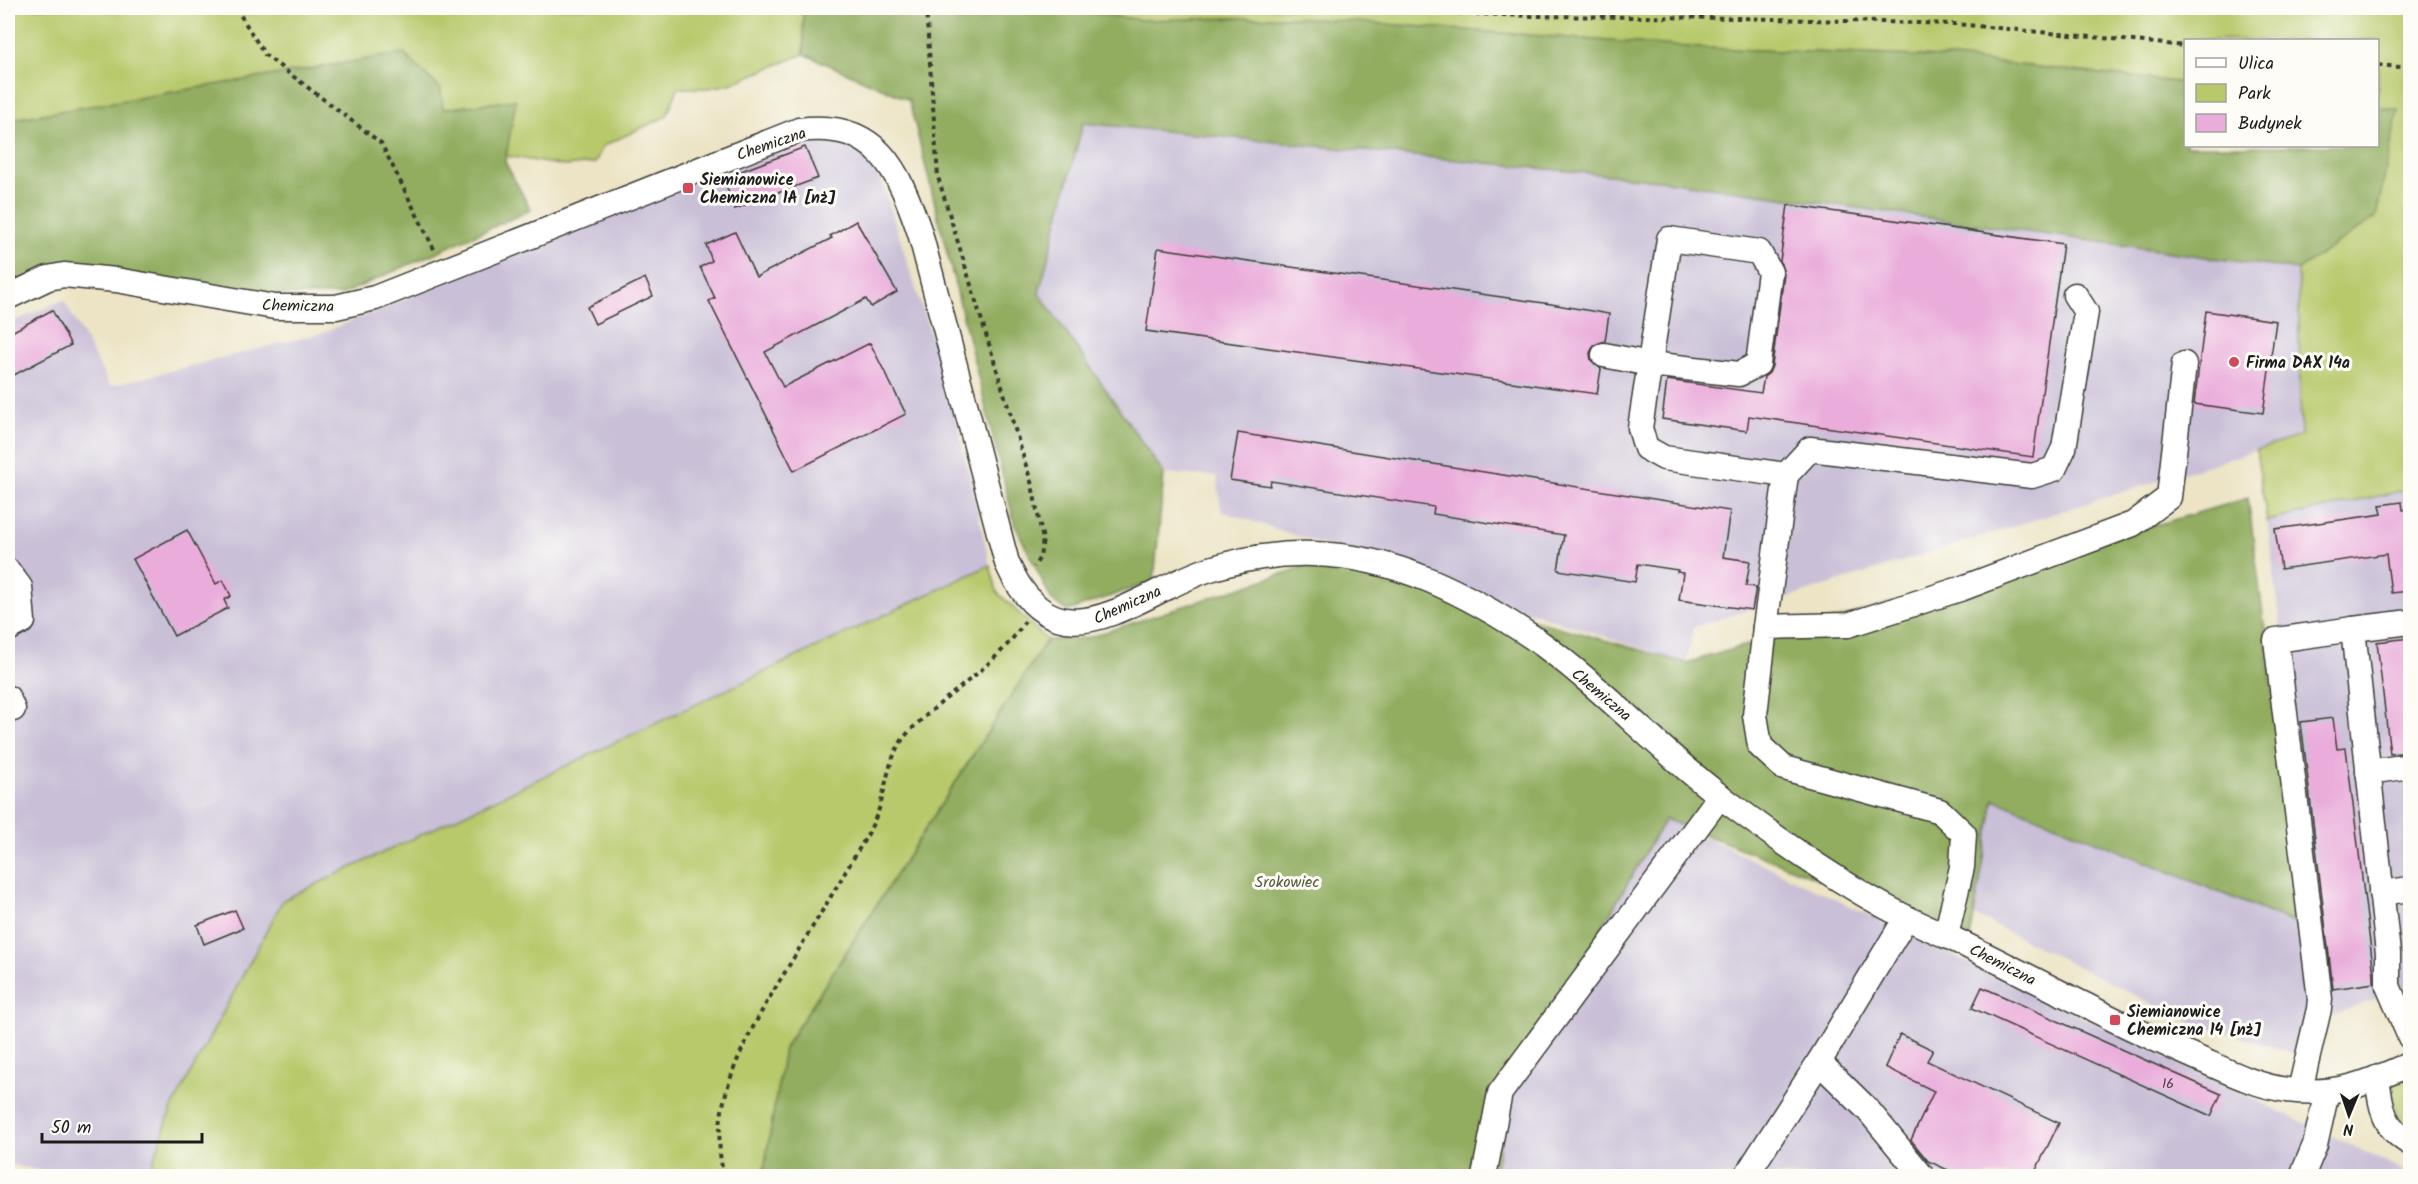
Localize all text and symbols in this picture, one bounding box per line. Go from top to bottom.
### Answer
legend [2184,39,2379,147]
text: Ulica [2238,50,2274,79]
text: Park [2238,80,2271,109]
text: Budynek [2238,110,2302,139]
street label: Chemiczna [733,121,810,168]
place label: Siemianowice Chemiczna 1A [nż] [700,168,836,211]
marker: Siemianowice Chemiczna 1A [nż] [681,181,695,195]
street label: Chemiczna [262,293,334,320]
place label: Firma DAX 14a [2246,351,2350,376]
marker: Firma DAX 14a [2227,355,2241,369]
street label: Chemiczna [1090,579,1166,631]
street label: Chemiczna [1565,662,1637,728]
park label: Srokowiec [1255,870,1319,895]
street label: Chemiczna [1965,938,2040,993]
place label: Siemianowice Chemiczna 14 [nż] [2127,1000,2261,1043]
marker: Siemianowice Chemiczna 14 [nż] [2108,1013,2122,1027]
house number: 16 [2162,1073,2174,1095]
north arrow [2319,1085,2379,1145]
scale bar [42,1106,202,1144]
text: 50 m [51,1114,91,1143]
text: N [2343,1116,2354,1141]

